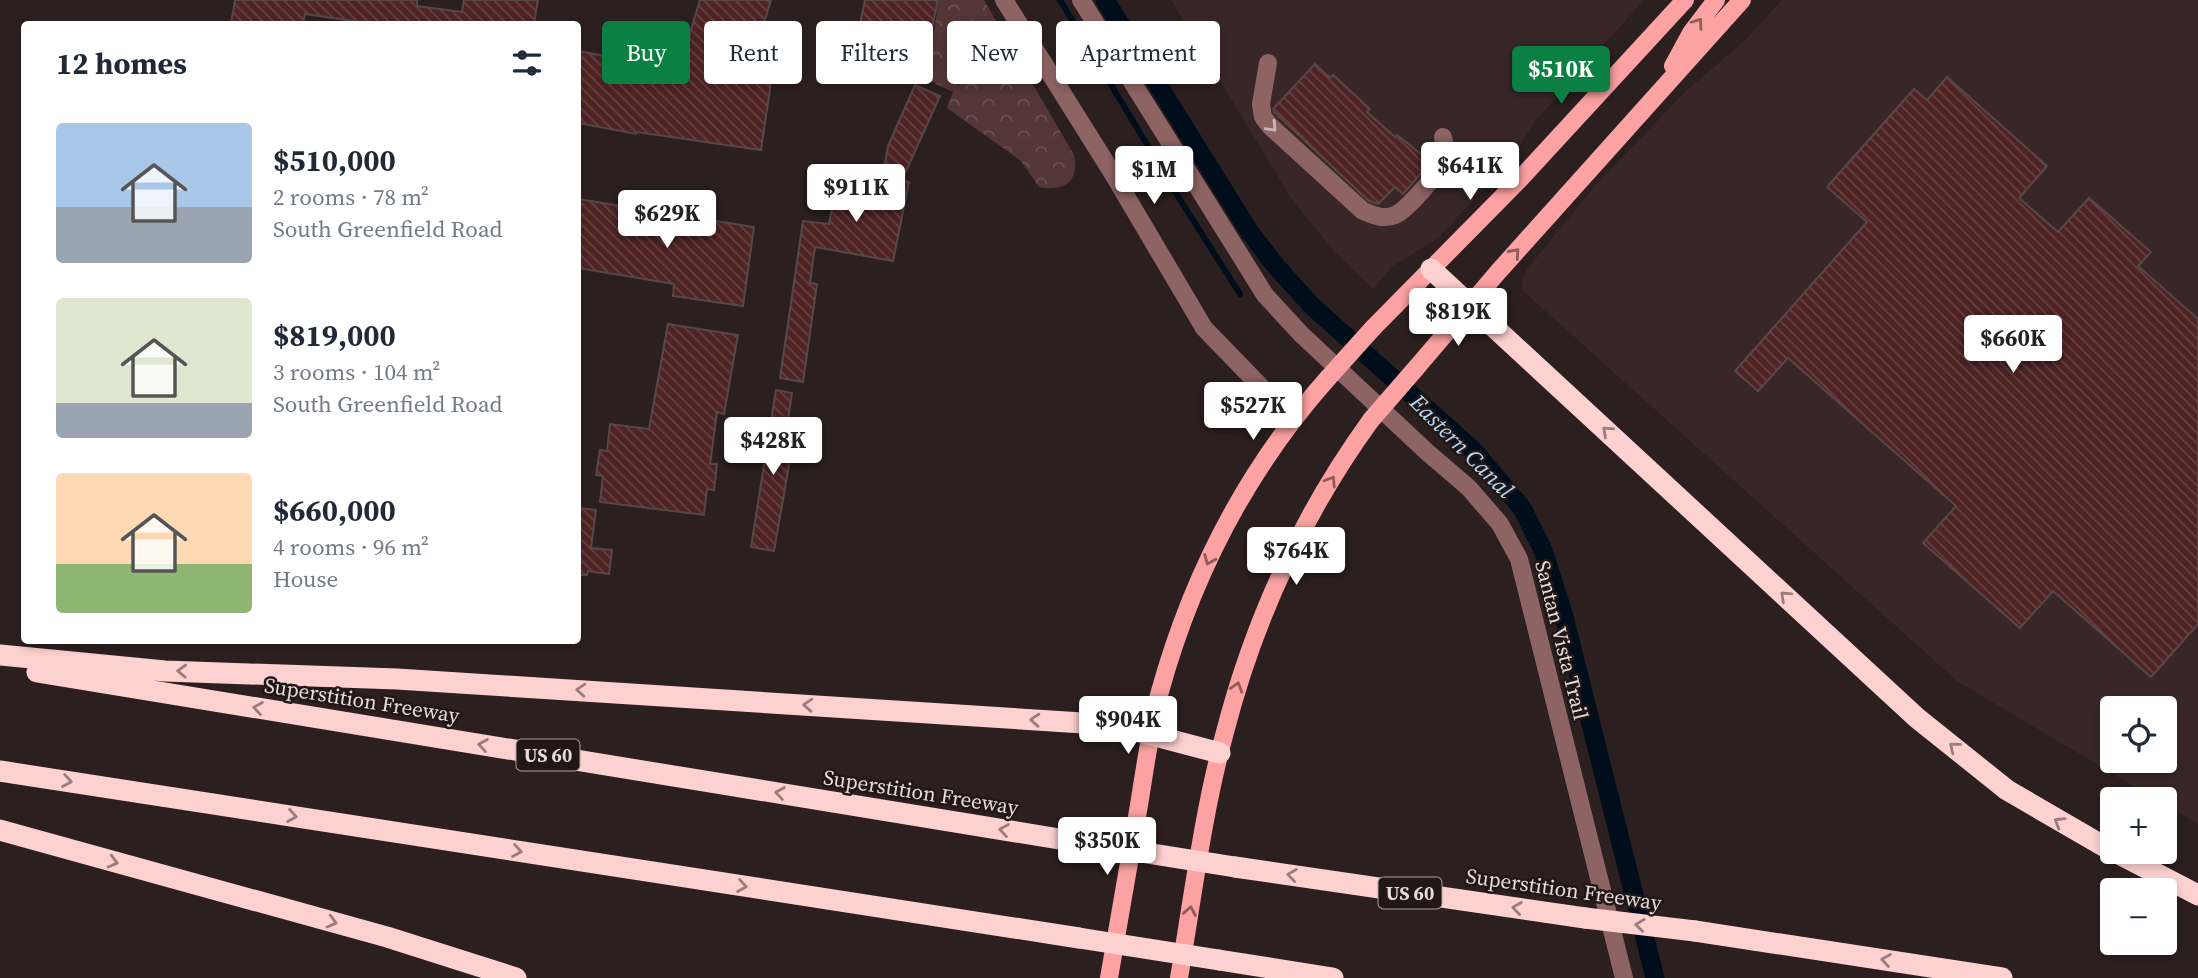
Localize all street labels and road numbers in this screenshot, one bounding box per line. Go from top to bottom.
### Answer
street label: Santan Vista Trail [1528,557,1596,723]
street label: Superstition Freeway [262,670,462,730]
road number: US 60 [516,740,580,770]
street label: Superstition Freeway [821,762,1021,822]
street label: Superstition Freeway [1464,861,1664,917]
road number: US 60 [1378,878,1442,908]

